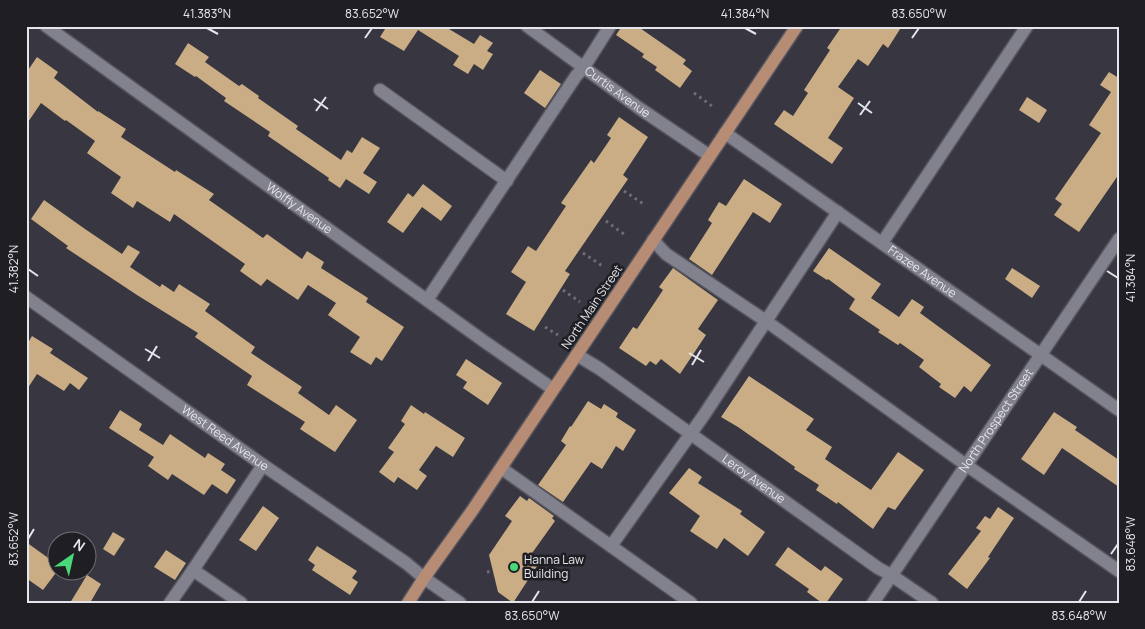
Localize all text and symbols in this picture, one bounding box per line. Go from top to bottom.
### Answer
text: 41.383°N [183,5,231,22]
text: 83.652°W [345,5,400,22]
text: 41.384°N [721,5,769,22]
text: 83.650°W [892,5,947,22]
street label: Curtis Avenue [581,62,654,121]
street label: Wolfly Avenue [263,178,336,237]
street label: Frazee Avenue [885,241,960,301]
text: 41.382°N [5,245,22,293]
text: 41.384°N [1122,254,1139,302]
street label: North Main Street [557,261,626,352]
street label: North Prospect Street [955,365,1037,476]
street label: West Reed Avenue [178,401,272,475]
street label: Leroy Avenue [719,450,789,507]
text: 83.652°W [5,511,22,566]
text: 83.648°W [1122,516,1139,571]
north arrow [48,532,98,582]
text: N [70,534,89,555]
place label: Hanna Law Building [524,551,584,582]
marker: Hanna Law Building [508,561,520,573]
text: 83.650°W [505,607,560,624]
text: 83.648°W [1052,607,1107,624]

